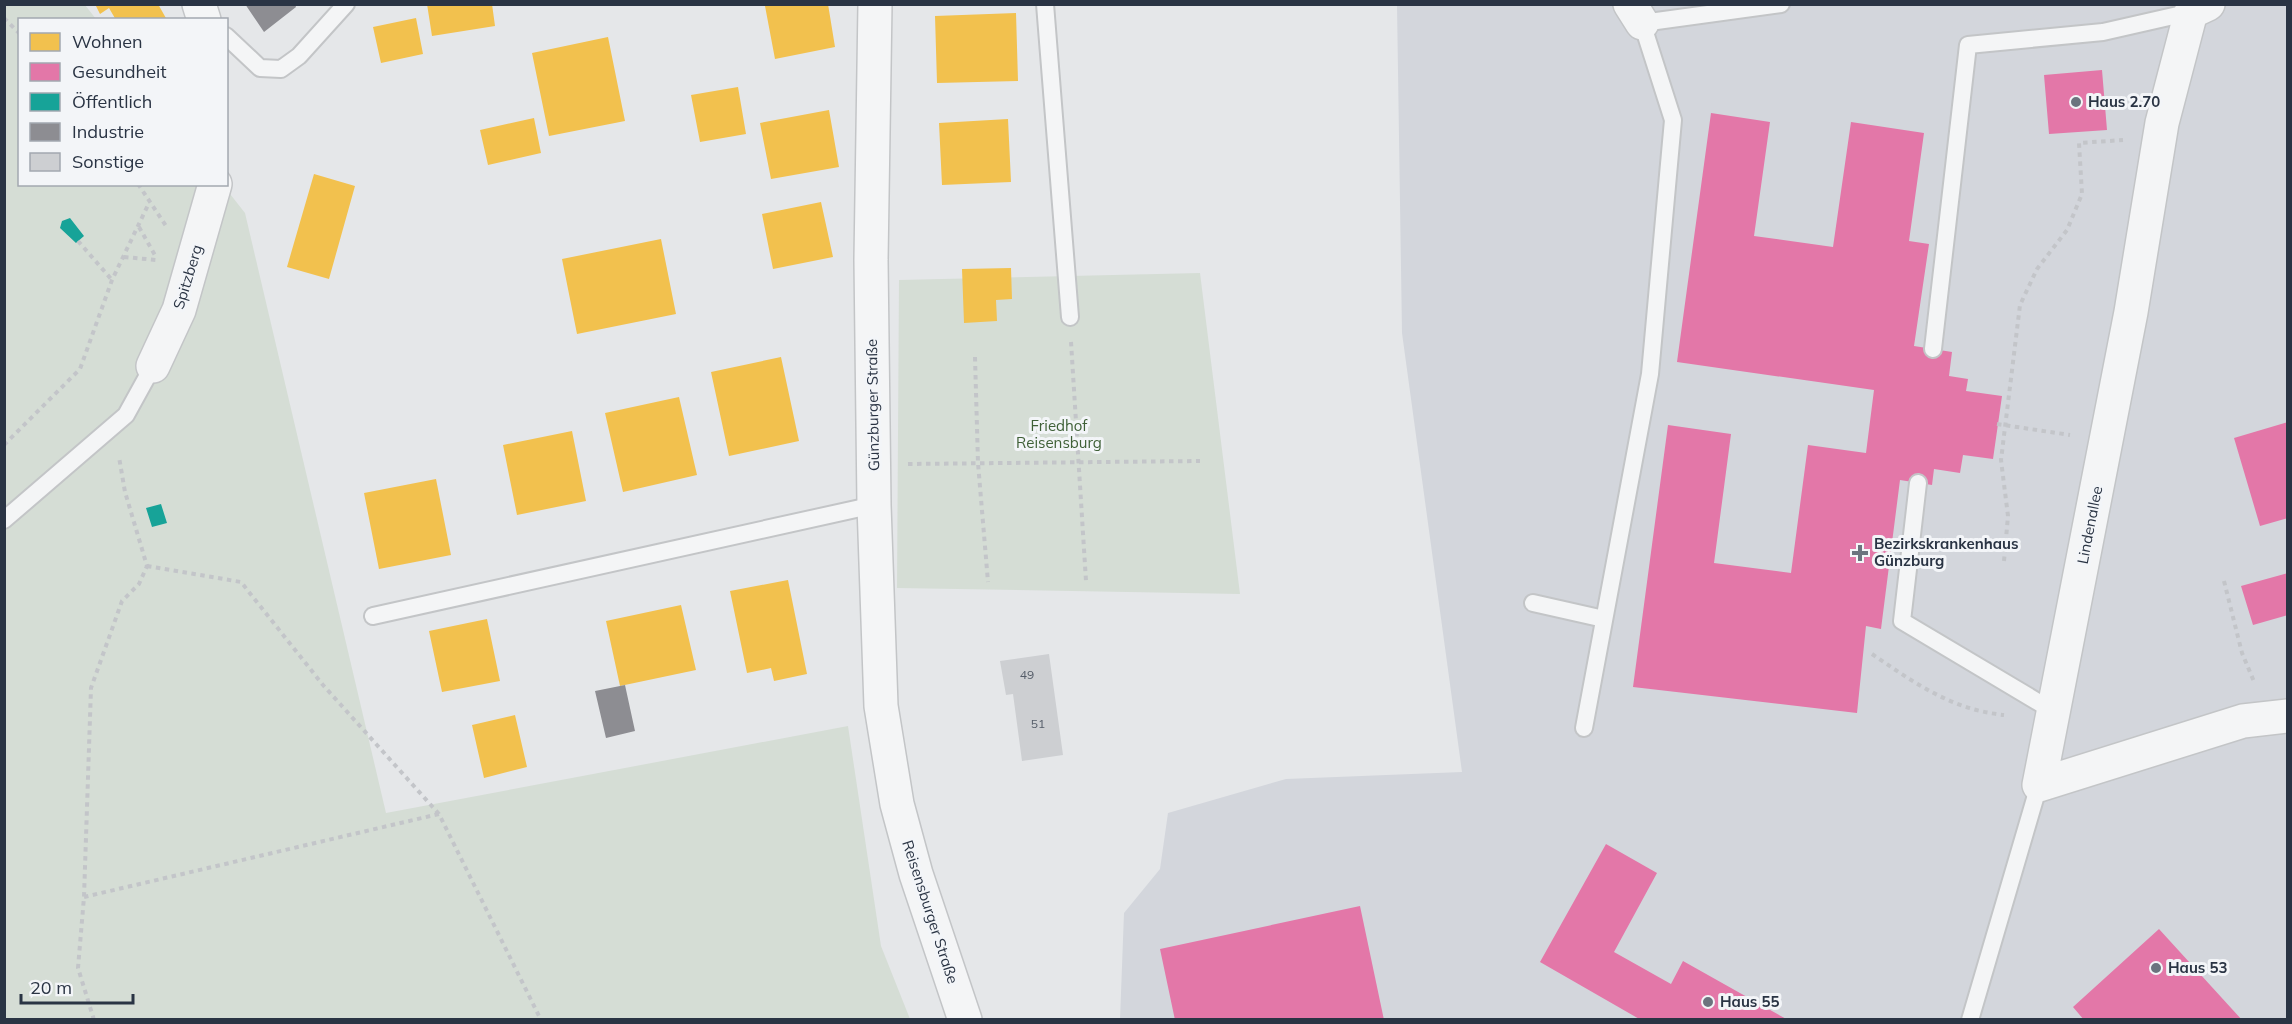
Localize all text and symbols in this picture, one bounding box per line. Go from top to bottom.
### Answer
legend [18,18,228,186]
text: Wohnen [72,30,143,53]
text: Gesundheit [72,60,167,83]
text: Öffentlich [72,90,152,113]
place label: Haus 2.70 [2088,92,2160,111]
marker: Haus 2.70 [2069,95,2083,109]
text: Industrie [72,120,144,143]
text: Sonstige [72,150,144,173]
street label: Spitzberg [169,242,206,311]
street label: Günzburger Straße [862,339,883,471]
park label: Friedhof Reisensburg [1016,416,1102,452]
street label: Lindenallee [2073,484,2106,565]
place label: Bezirkskrankenhaus Günzburg [1874,534,2018,570]
marker: Bezirkskrankenhaus Günzburg [1851,544,1869,562]
house number: 49 [1020,667,1034,682]
house number: 51 [1031,716,1045,731]
street label: Reisensburger Straße [898,838,963,986]
place label: Haus 53 [2168,958,2227,977]
marker: Haus 53 [2149,961,2163,975]
scale bar [21,967,134,1005]
text: 20 m [30,976,72,999]
place label: Haus 55 [1720,992,1779,1011]
marker: Haus 55 [1701,995,1715,1009]

